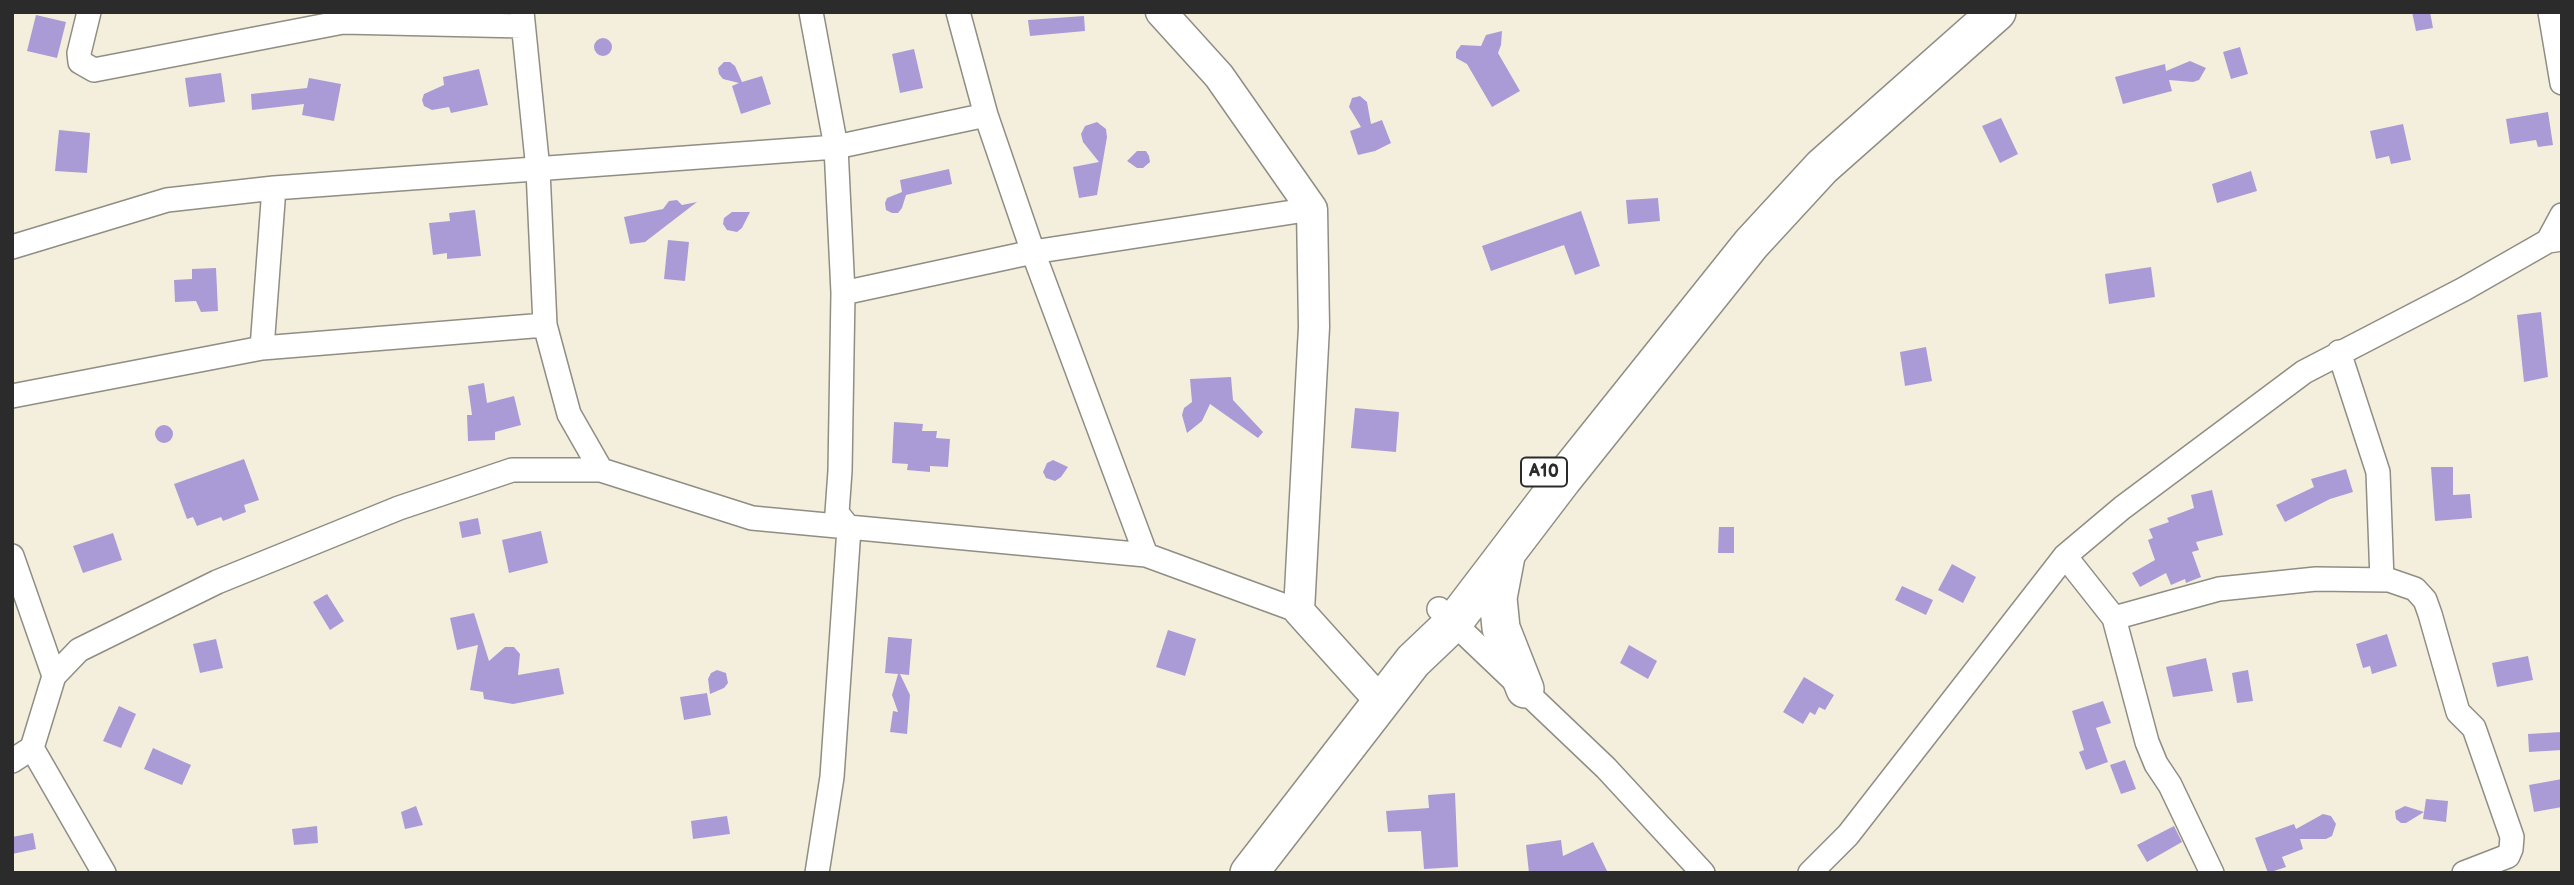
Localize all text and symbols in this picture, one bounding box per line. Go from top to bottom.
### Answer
road number: A10 [1521,458,1567,486]

